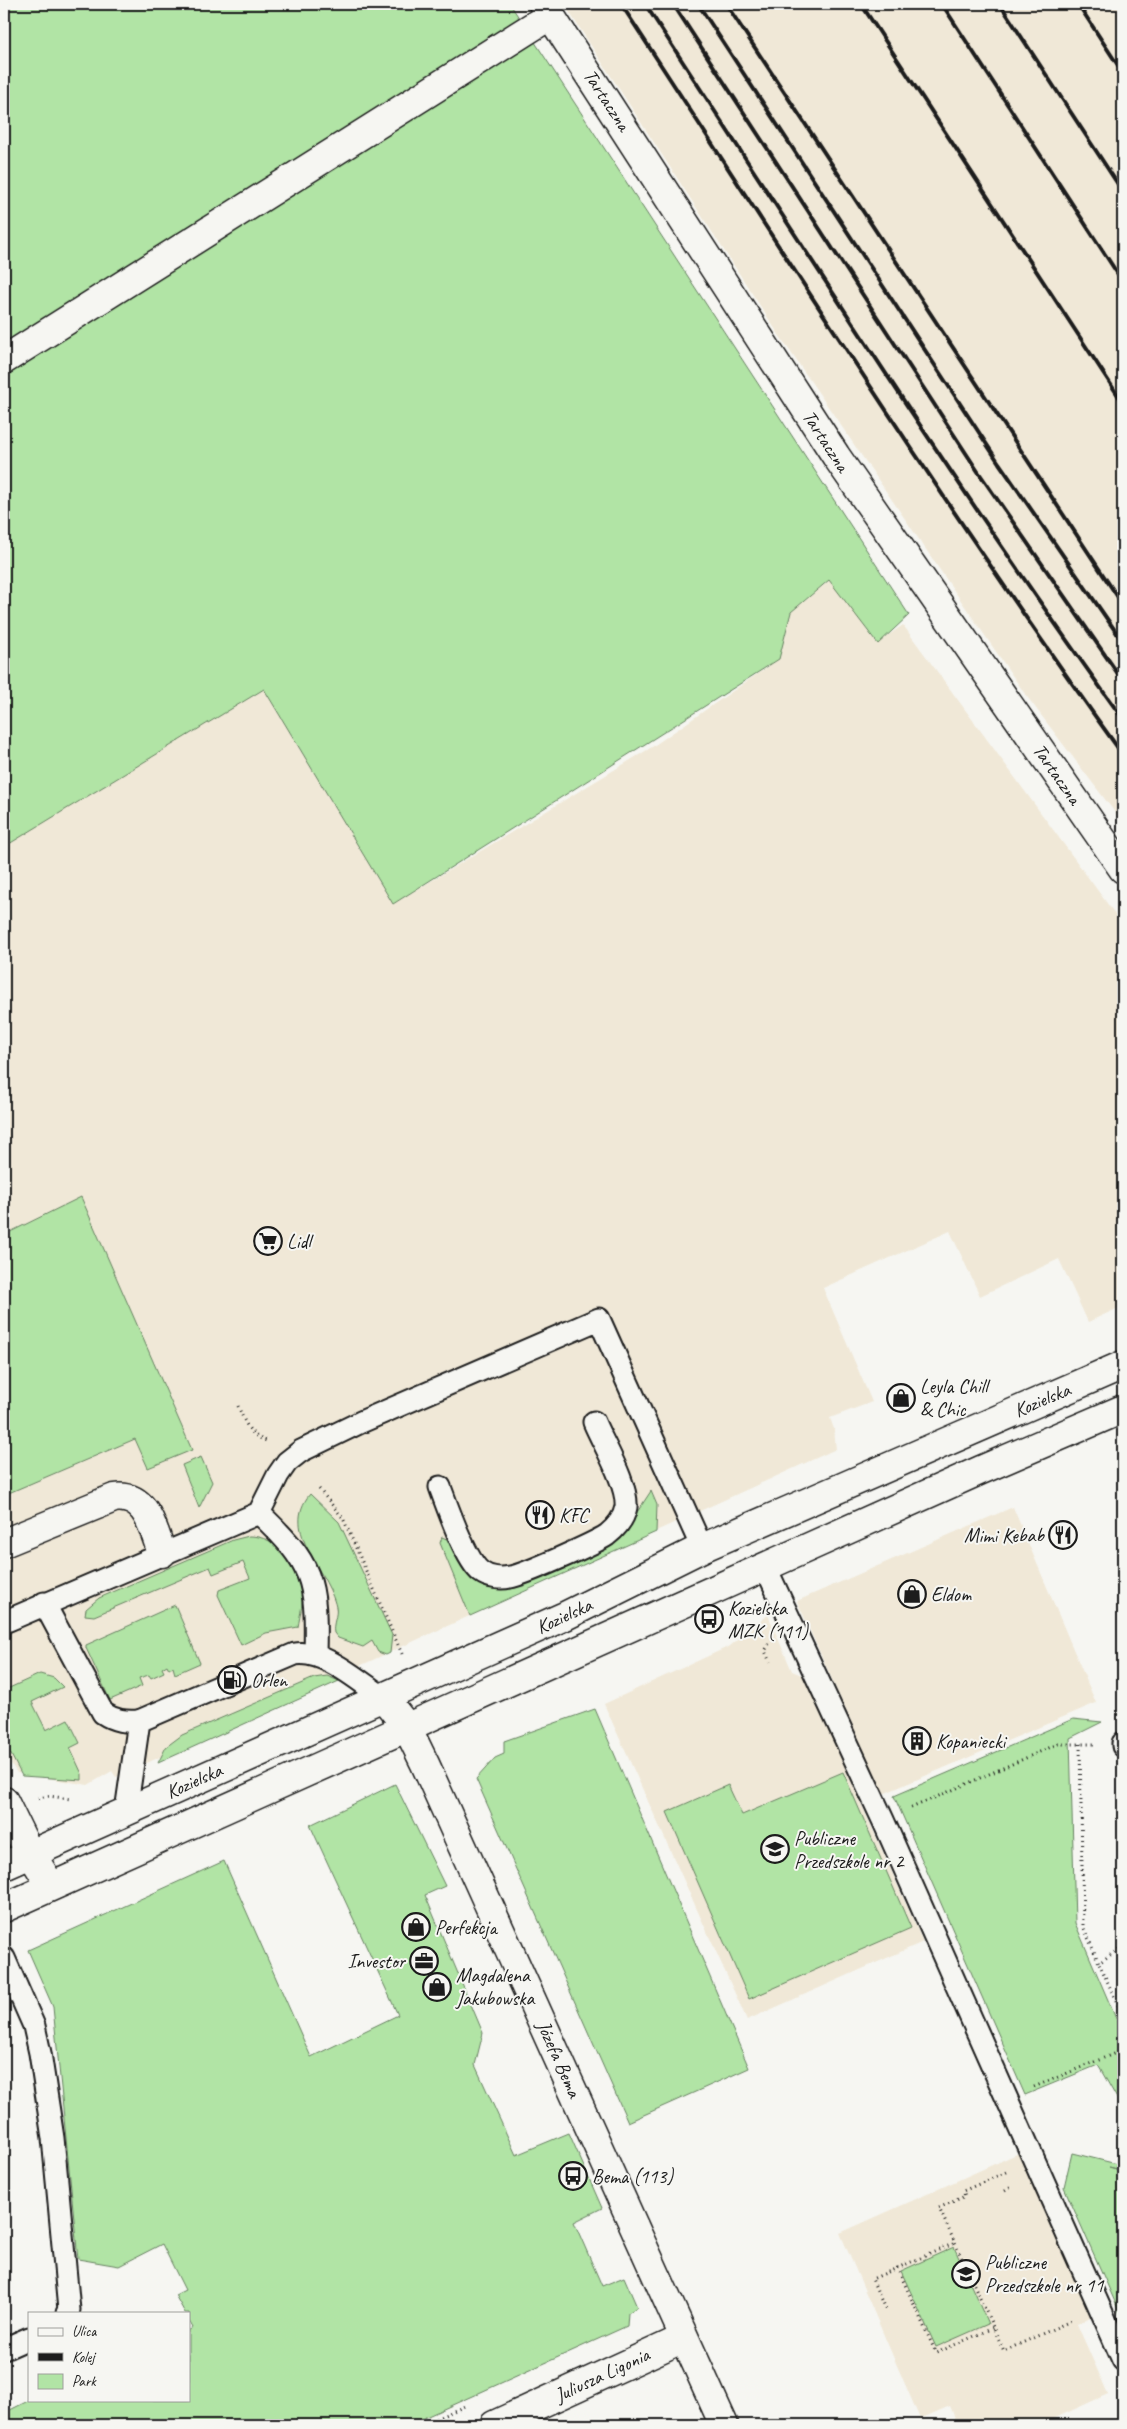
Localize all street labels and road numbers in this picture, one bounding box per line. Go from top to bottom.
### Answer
street label: Tartaczna [578,64,637,137]
street label: Tartaczna [797,405,856,478]
street label: Tartaczna [1027,739,1088,811]
street label: Kozielska [1010,1377,1075,1423]
street label: Kozielska [532,1592,597,1640]
street label: Kozielska [162,1757,227,1804]
street label: Józefa Bema [531,2016,588,2102]
street label: Juliusza Ligonia [550,2341,655,2408]

